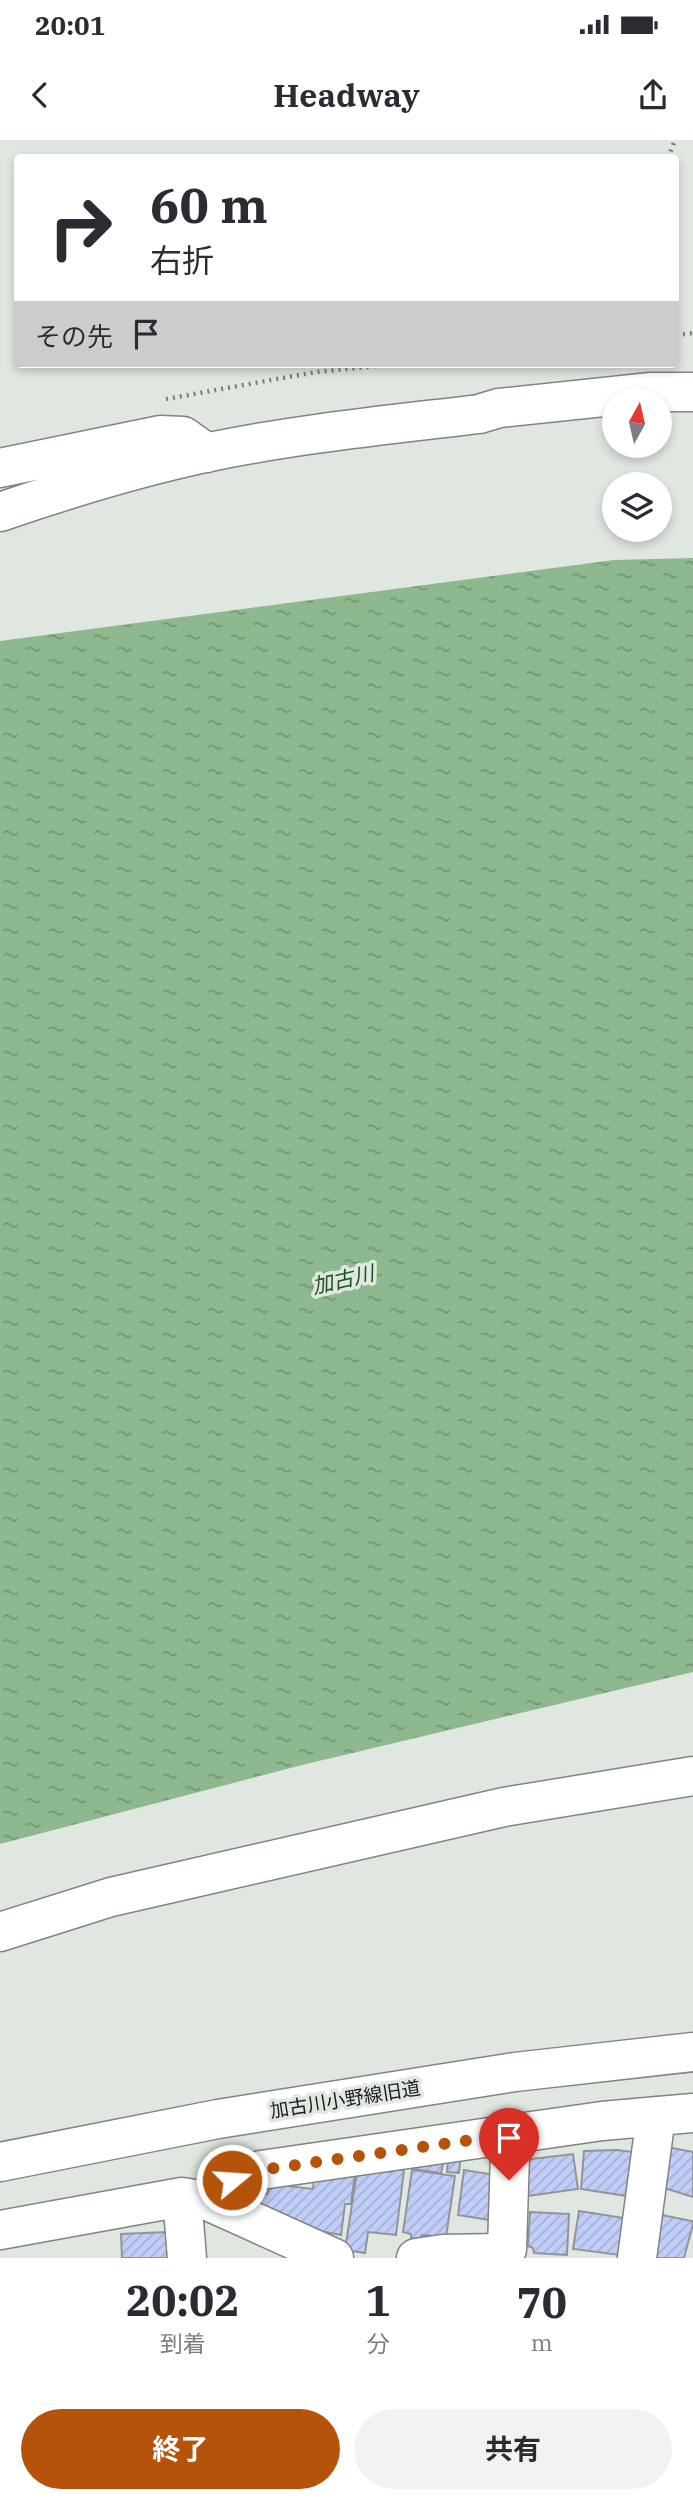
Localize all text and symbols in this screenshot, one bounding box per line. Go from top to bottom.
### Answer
text: 20:01 [35,8,105,42]
text: Headway [273,74,420,116]
icon: back [21,76,59,114]
icon: share [634,76,672,114]
text: 60 m [150,173,268,236]
icon: right [35,182,126,273]
text: 右折 [150,239,214,281]
icon: arrive [127,315,165,353]
text: その先 [35,319,113,353]
north arrow [602,388,672,458]
map controls [602,388,672,542]
button: layers [602,472,672,542]
water label: 加古川 [309,1258,379,1300]
street label: 加古川小野線旧道 [268,2075,422,2123]
pin [479,2108,539,2180]
icon: arrive [490,2119,528,2157]
position arrow [195,2143,269,2217]
text: 20:02 [126,2273,239,2328]
text: 1 [365,2273,391,2328]
text: 70 [517,2275,567,2330]
text: m [531,2327,553,2357]
text: 到着 [160,2328,206,2358]
text: 分 [367,2328,390,2358]
button: 終了 [21,2409,340,2489]
button: 共有 [354,2409,672,2489]

